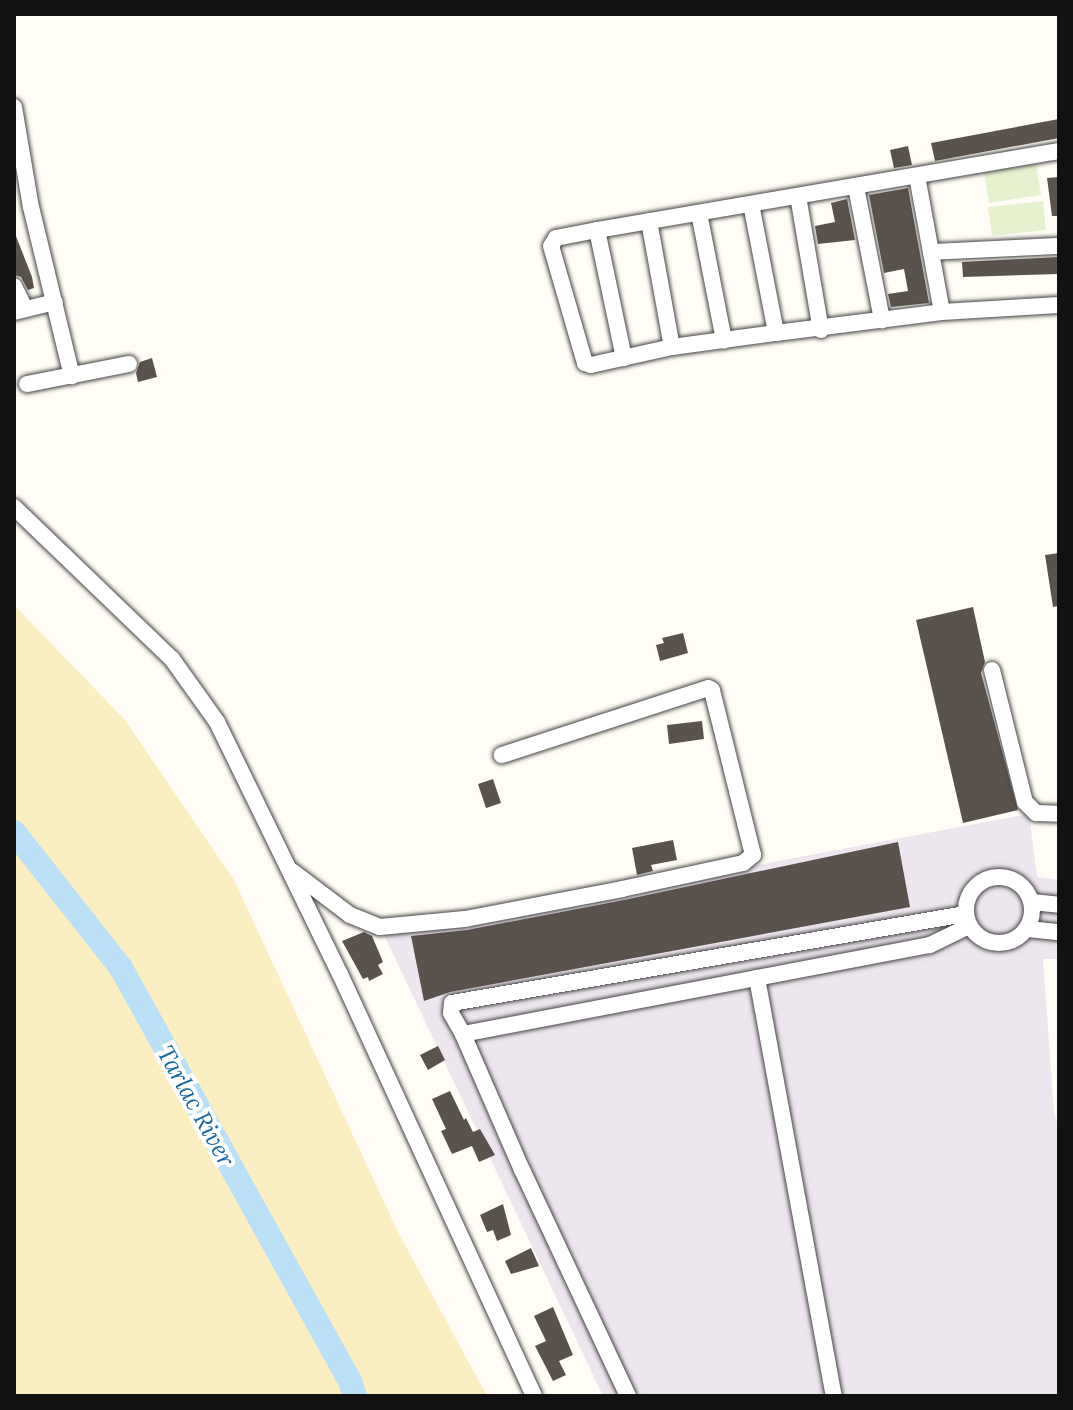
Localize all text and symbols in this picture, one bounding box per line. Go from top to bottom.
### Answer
water label: Tarlac River [151,1041,241,1171]

